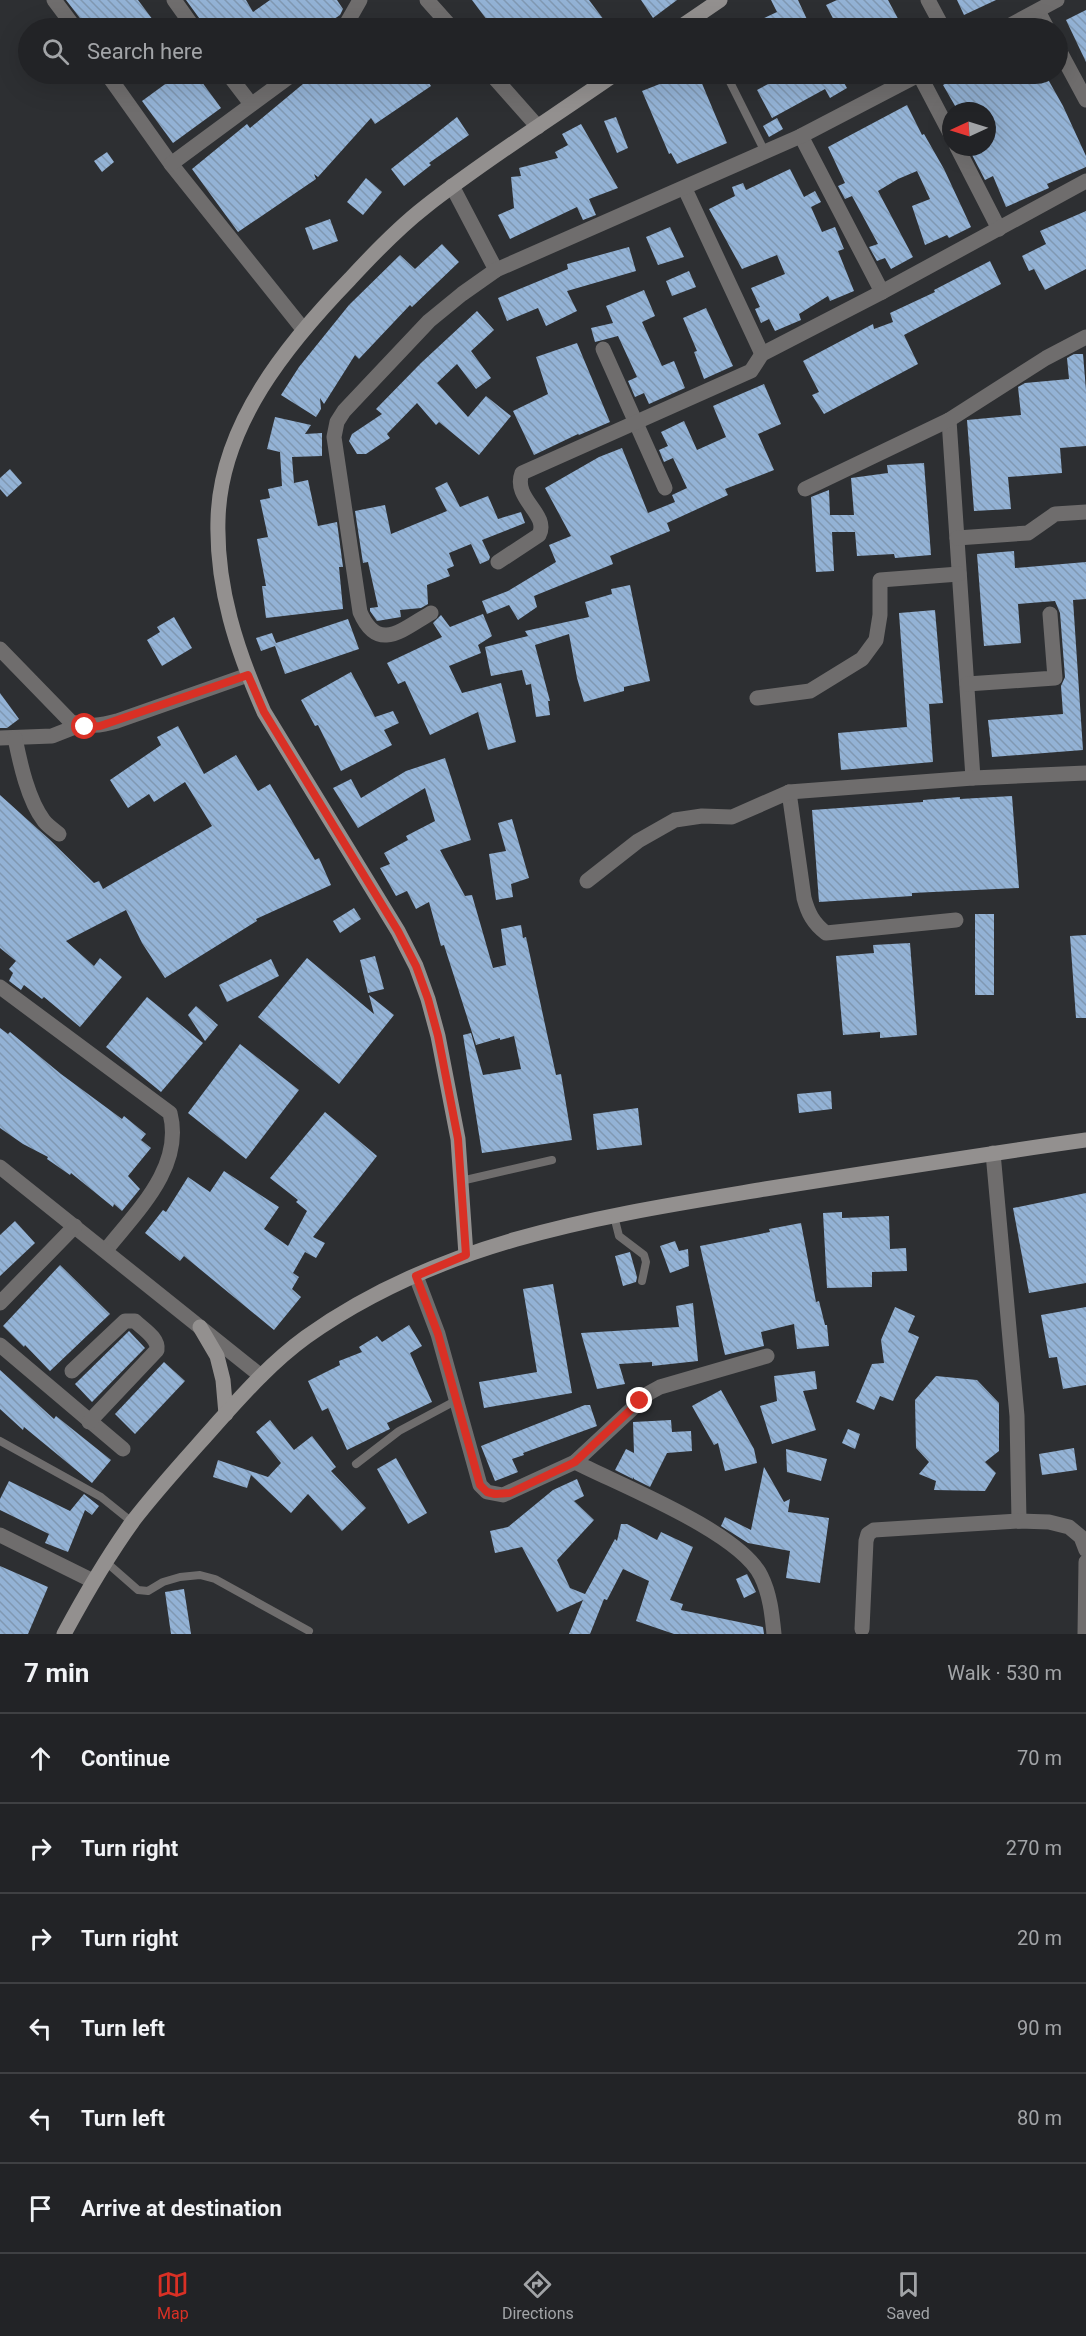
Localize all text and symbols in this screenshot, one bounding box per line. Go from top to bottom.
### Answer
search box [18,18,1068,84]
icon: search [39,35,72,68]
text: Search here [87,39,203,64]
north arrow [942,102,996,156]
route start [71,713,97,739]
route end [626,1387,652,1413]
text: 7 min [24,1658,89,1688]
text: Walk · 530 m [947,1661,1062,1685]
icon: ahead [24,1742,57,1775]
text: Continue [81,1746,170,1771]
text: 70 m [1017,1746,1062,1770]
icon: right [24,1832,57,1865]
text: Turn right [81,1836,178,1861]
text: 270 m [1006,1836,1062,1860]
icon: right [24,1922,57,1955]
text: Turn right [81,1926,178,1951]
text: 20 m [1017,1926,1062,1950]
icon: left [24,2012,57,2045]
text: Turn left [81,2016,165,2041]
text: 90 m [1017,2016,1062,2040]
icon: left [24,2102,57,2135]
text: Turn left [81,2106,165,2131]
text: 80 m [1017,2106,1062,2130]
icon: arrive [24,2192,57,2225]
text: Arrive at destination [81,2196,282,2221]
tab: Map [156,2268,189,2323]
tab: Directions [502,2268,574,2323]
tab: Saved [886,2268,930,2323]

